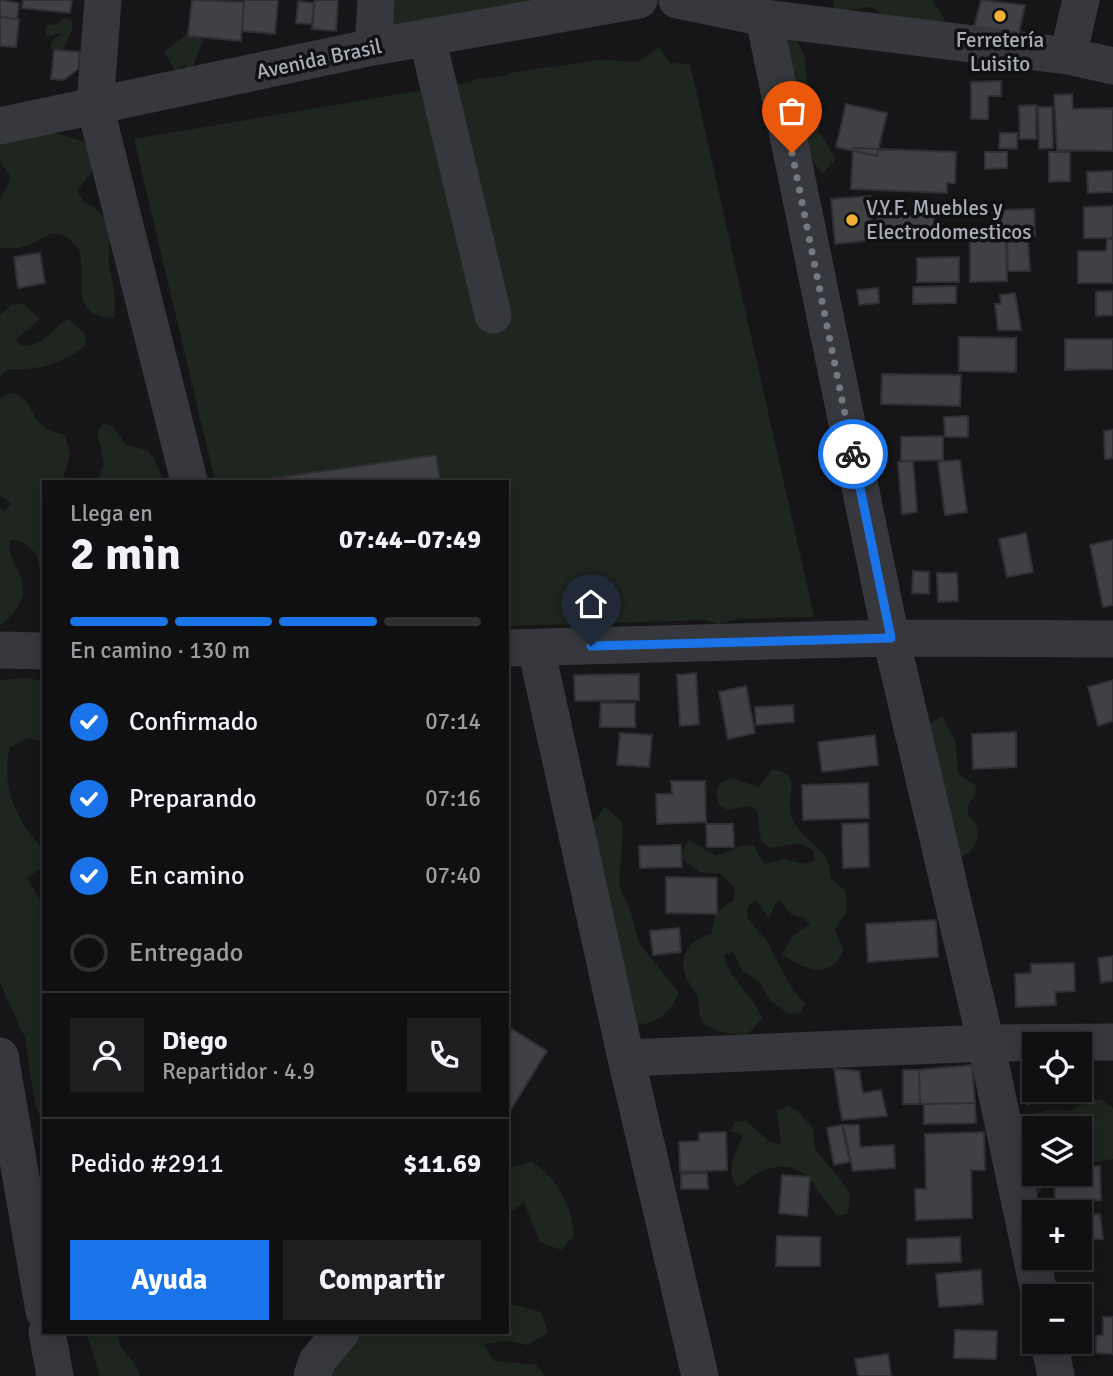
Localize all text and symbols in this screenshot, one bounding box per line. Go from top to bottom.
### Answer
marker: Ferretería Luisito [992,8,1008,24]
place label: Ferretería Luisito [956,27,1044,77]
street label: Avenida Brasil [254,33,384,85]
pin [762,81,822,153]
icon: bag [773,92,811,130]
place label: V.Y.F. Muebles y Electrodomesticos [866,195,1031,245]
marker: V.Y.F. Muebles y Electrodomesticos [844,212,860,228]
courier [818,419,888,489]
icon: bike [834,435,872,473]
text: Llega en [70,499,153,528]
text: 07:44–07:49 [339,524,481,556]
text: 2 min [70,526,181,582]
pin [561,574,621,646]
icon: home [572,585,610,623]
text: En camino · 130 m [70,636,250,665]
icon: check [70,703,108,741]
text: Confirmado [129,706,258,738]
text: 07:14 [425,707,481,736]
icon: check [70,780,108,818]
text: Preparando [129,783,256,815]
text: 07:16 [425,784,481,813]
icon: check [70,857,108,895]
text: En camino [129,860,245,892]
text: 07:40 [425,861,481,890]
text: Entregado [129,937,243,969]
button: person [70,1018,144,1092]
button: phone [407,1018,481,1092]
text: Diego [162,1025,228,1057]
map controls [1022,1032,1092,1354]
button: locate [1022,1032,1092,1102]
text: Repartidor · 4.9 [162,1057,315,1086]
button: layers [1022,1116,1092,1186]
text: Pedido #2911 [70,1148,224,1180]
text: $11.69 [403,1148,481,1180]
button: + [1022,1200,1092,1270]
button: Ayuda [70,1240,269,1320]
button: Compartir [283,1240,481,1320]
button: − [1022,1284,1092,1354]

